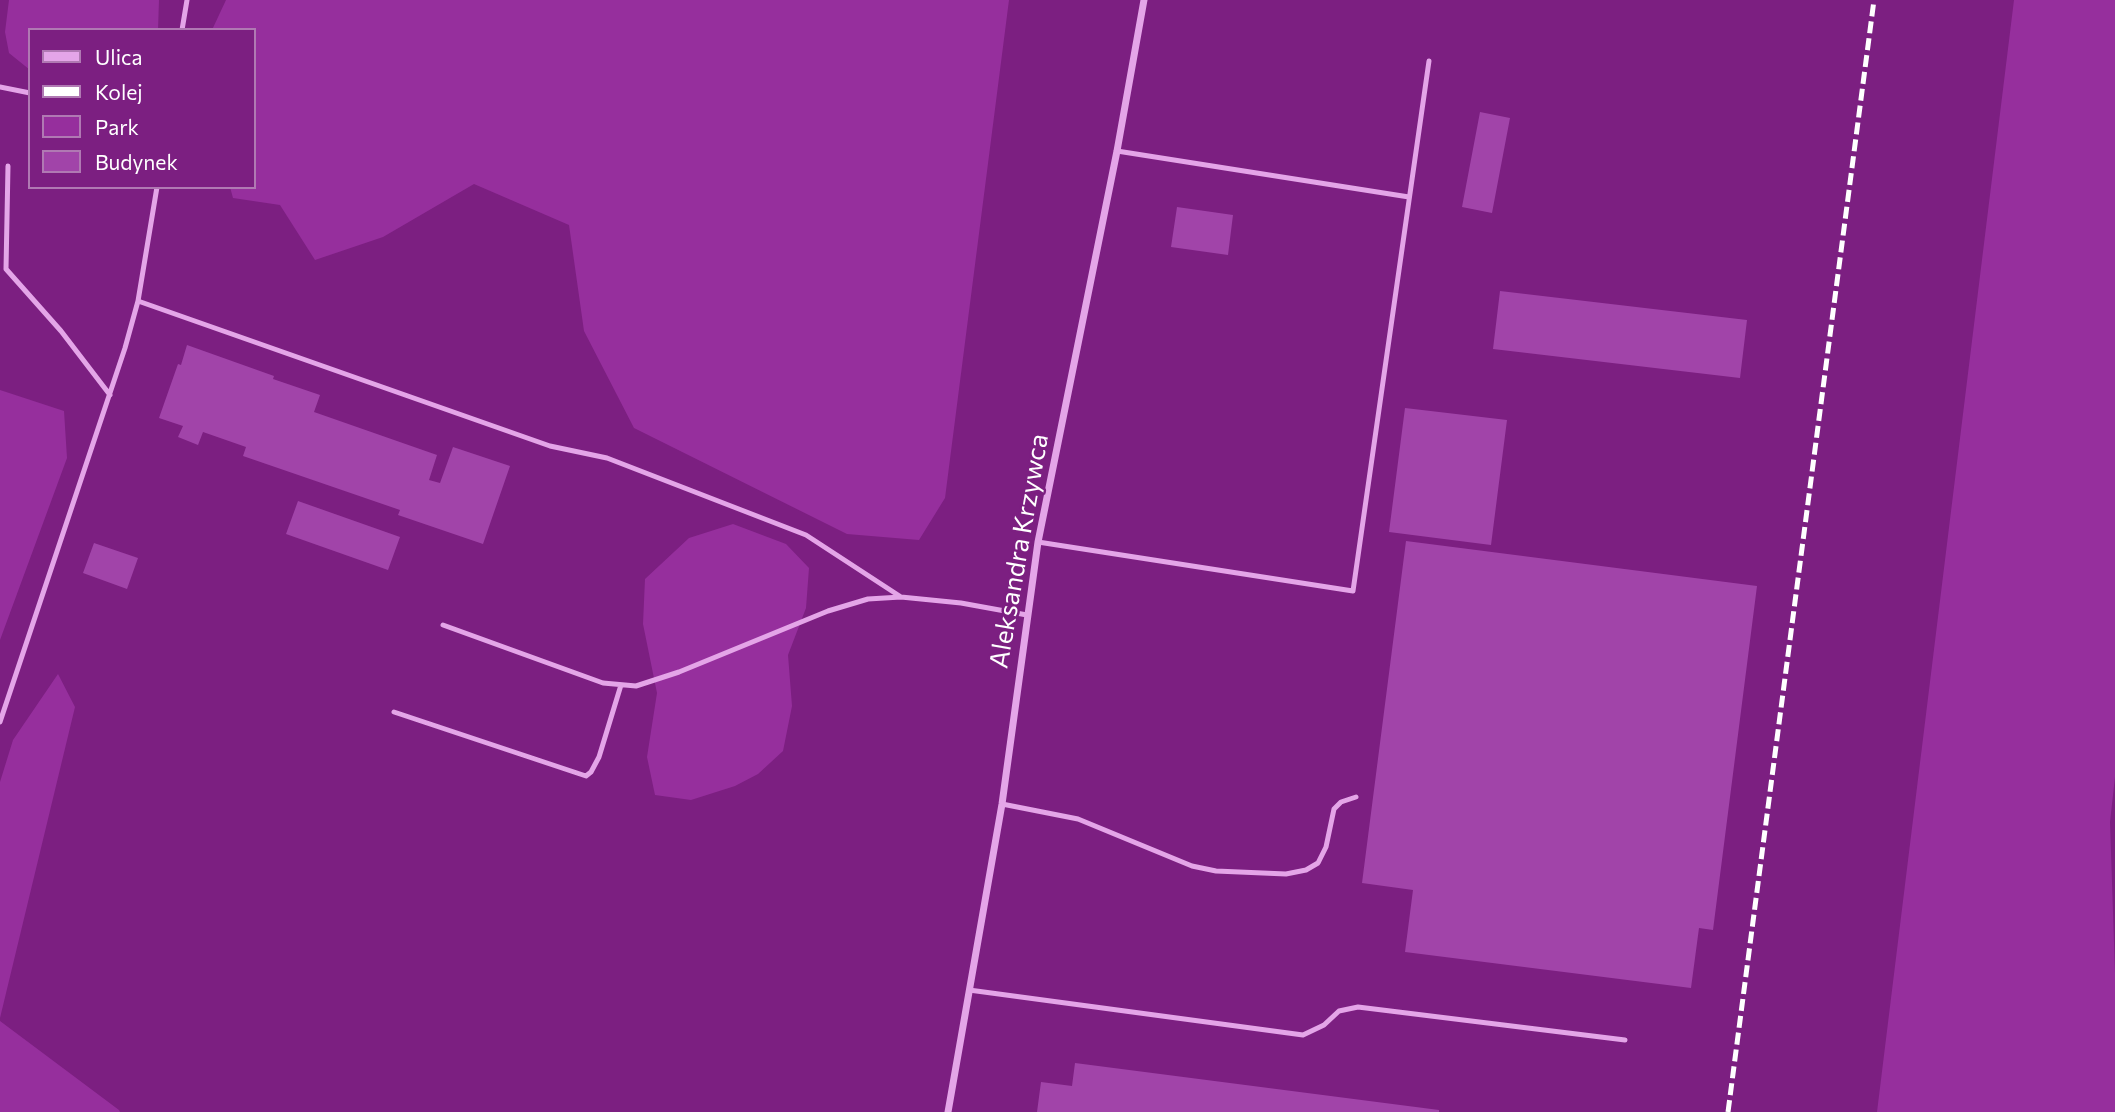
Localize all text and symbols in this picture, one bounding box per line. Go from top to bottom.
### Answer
legend [28,28,256,189]
text: Ulica [95,44,142,69]
text: Kolej [95,79,143,104]
text: Park [95,114,139,139]
text: Budynek [95,149,178,174]
street label: Aleksandra Krzywca [983,431,1055,671]

